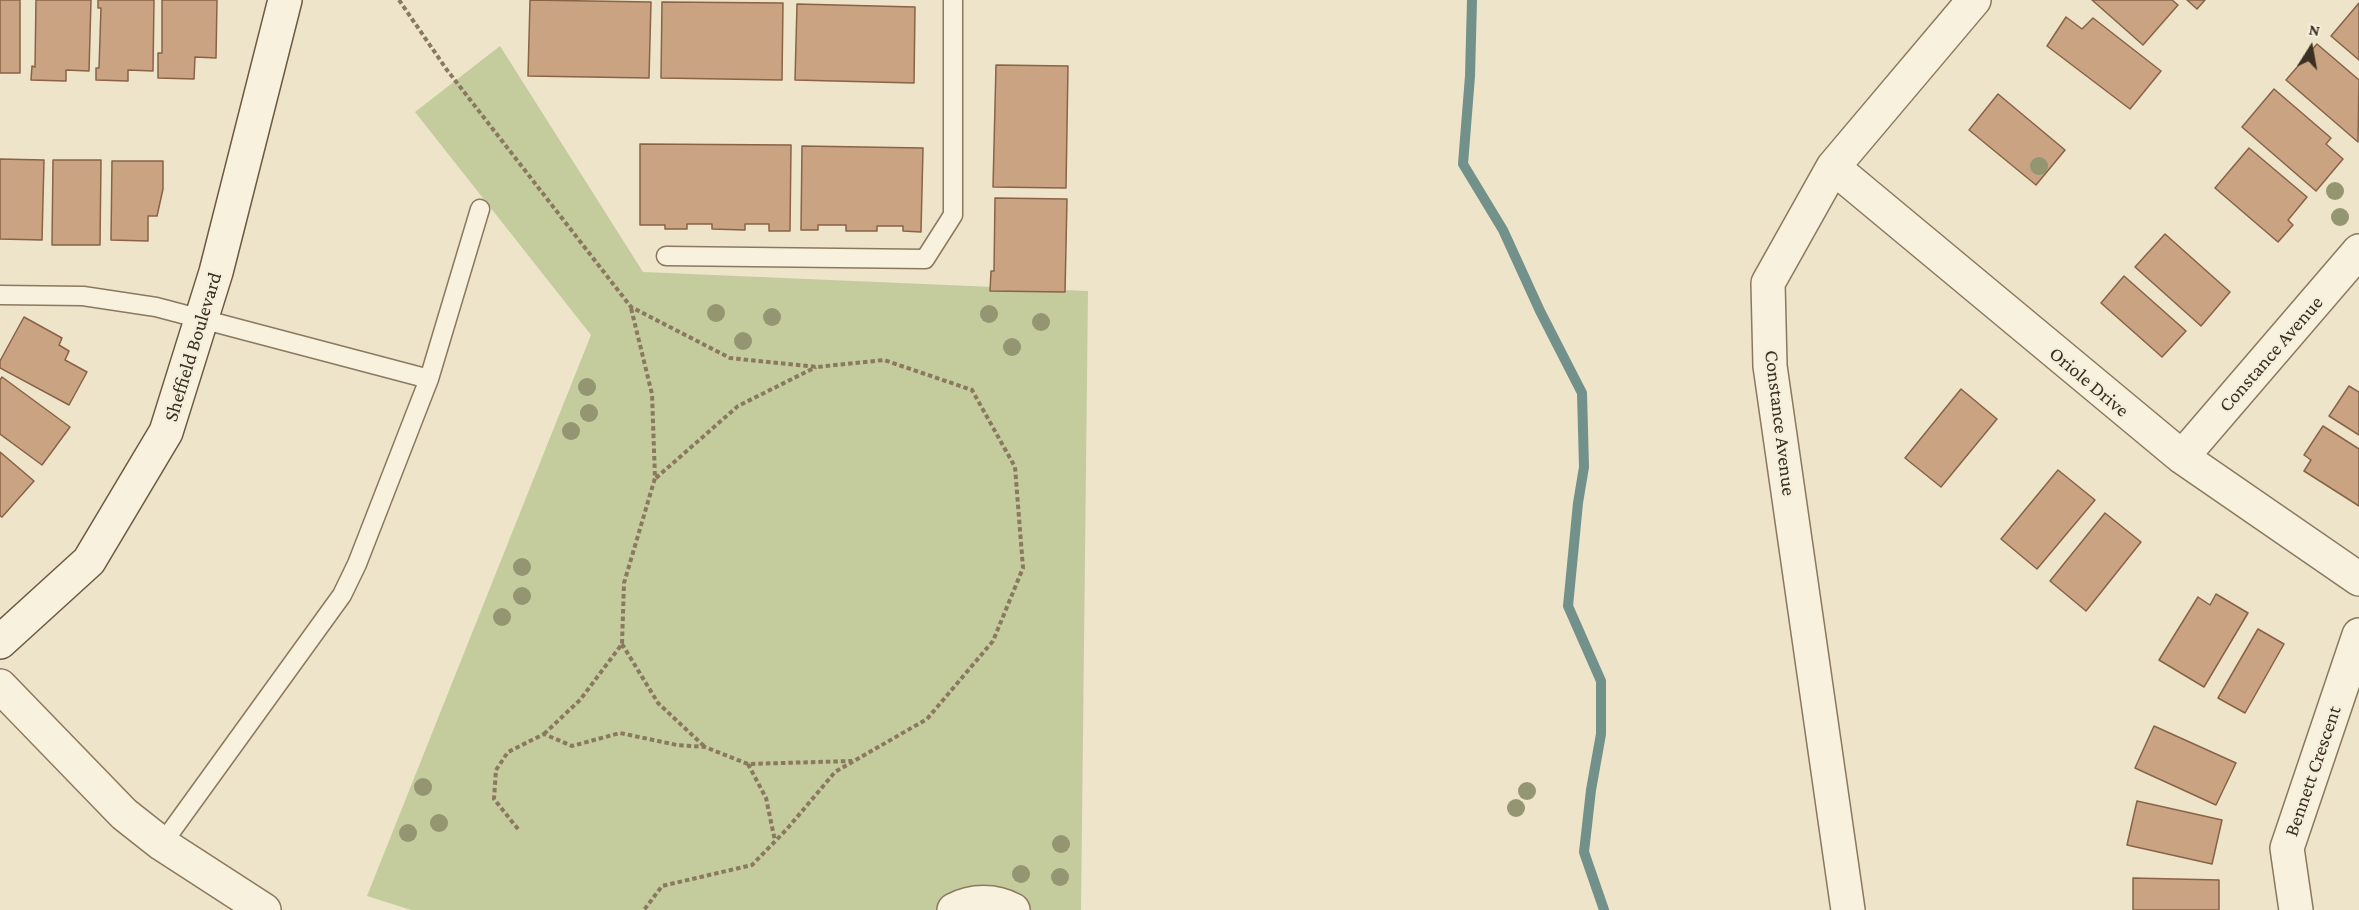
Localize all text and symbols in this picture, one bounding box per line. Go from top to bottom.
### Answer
north arrow [2281,18,2341,78]
text: N [2308,20,2322,39]
street label: Sheffield Boulevard [159,269,227,425]
street label: Constance Avenue [2214,291,2328,417]
street label: Oriole Drive [2044,342,2134,422]
street label: Constance Avenue [1759,349,1801,497]
street label: Bennett Crescent [2279,703,2347,839]

